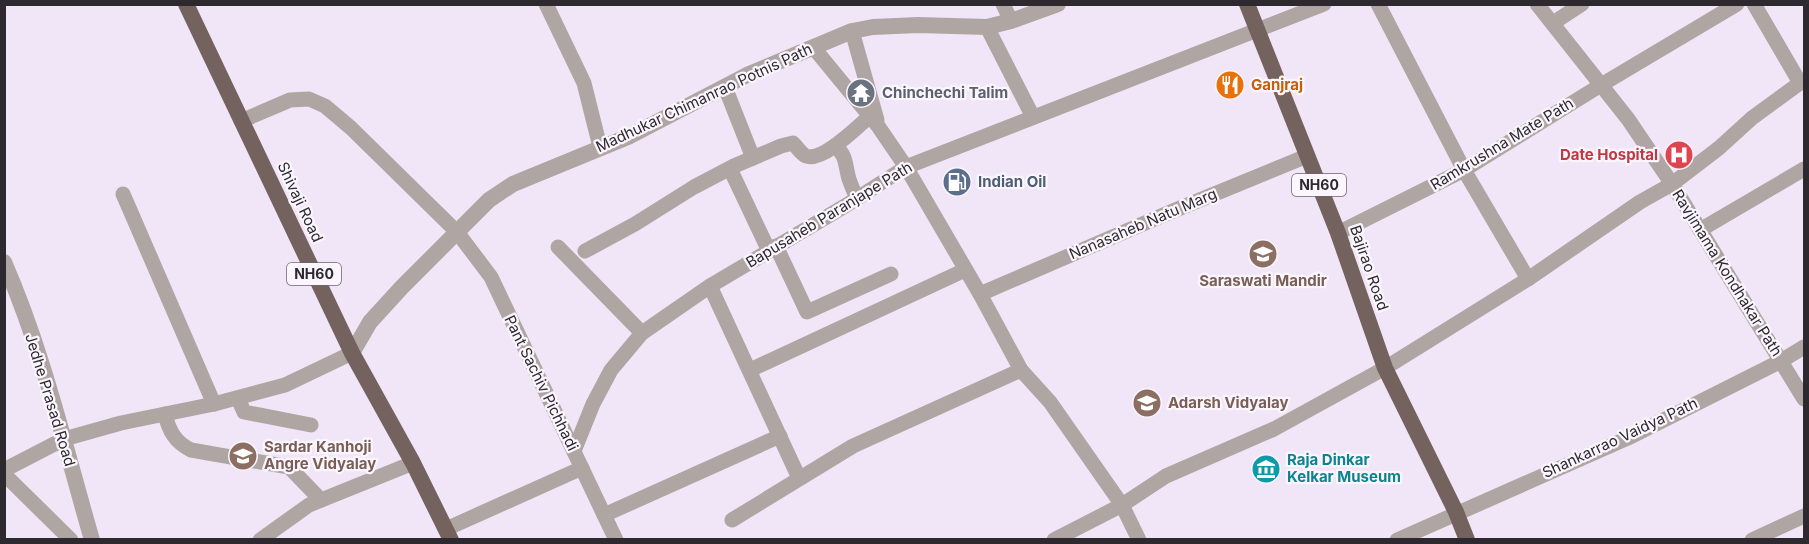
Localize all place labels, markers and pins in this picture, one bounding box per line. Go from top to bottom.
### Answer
restaurant icon: Ganjraj [1214,69,1246,101]
place label: Ganjraj [1251,75,1303,94]
temple icon: Chinchechi Talim [845,77,877,109]
place label: Chinchechi Talim [882,83,1008,102]
hospital icon: Date Hospital [1663,139,1695,171]
place label: Date Hospital [1560,145,1658,164]
fuel station icon: Indian Oil [941,166,973,198]
place label: Indian Oil [978,172,1046,191]
school or university icon: Saraswati Mandir [1247,238,1279,270]
place label: Saraswati Mandir [1199,271,1327,290]
school or university icon: Adarsh Vidyalay [1131,387,1163,419]
place label: Adarsh Vidyalay [1168,393,1288,412]
place label: Sardar Kanhoji Angre Vidyalay [264,437,376,473]
school or university icon: Sardar Kanhoji Angre Vidyalay [227,440,259,472]
place label: Raja Dinkar Kelkar Museum [1287,450,1401,486]
museum icon: Raja Dinkar Kelkar Museum [1250,453,1282,485]

